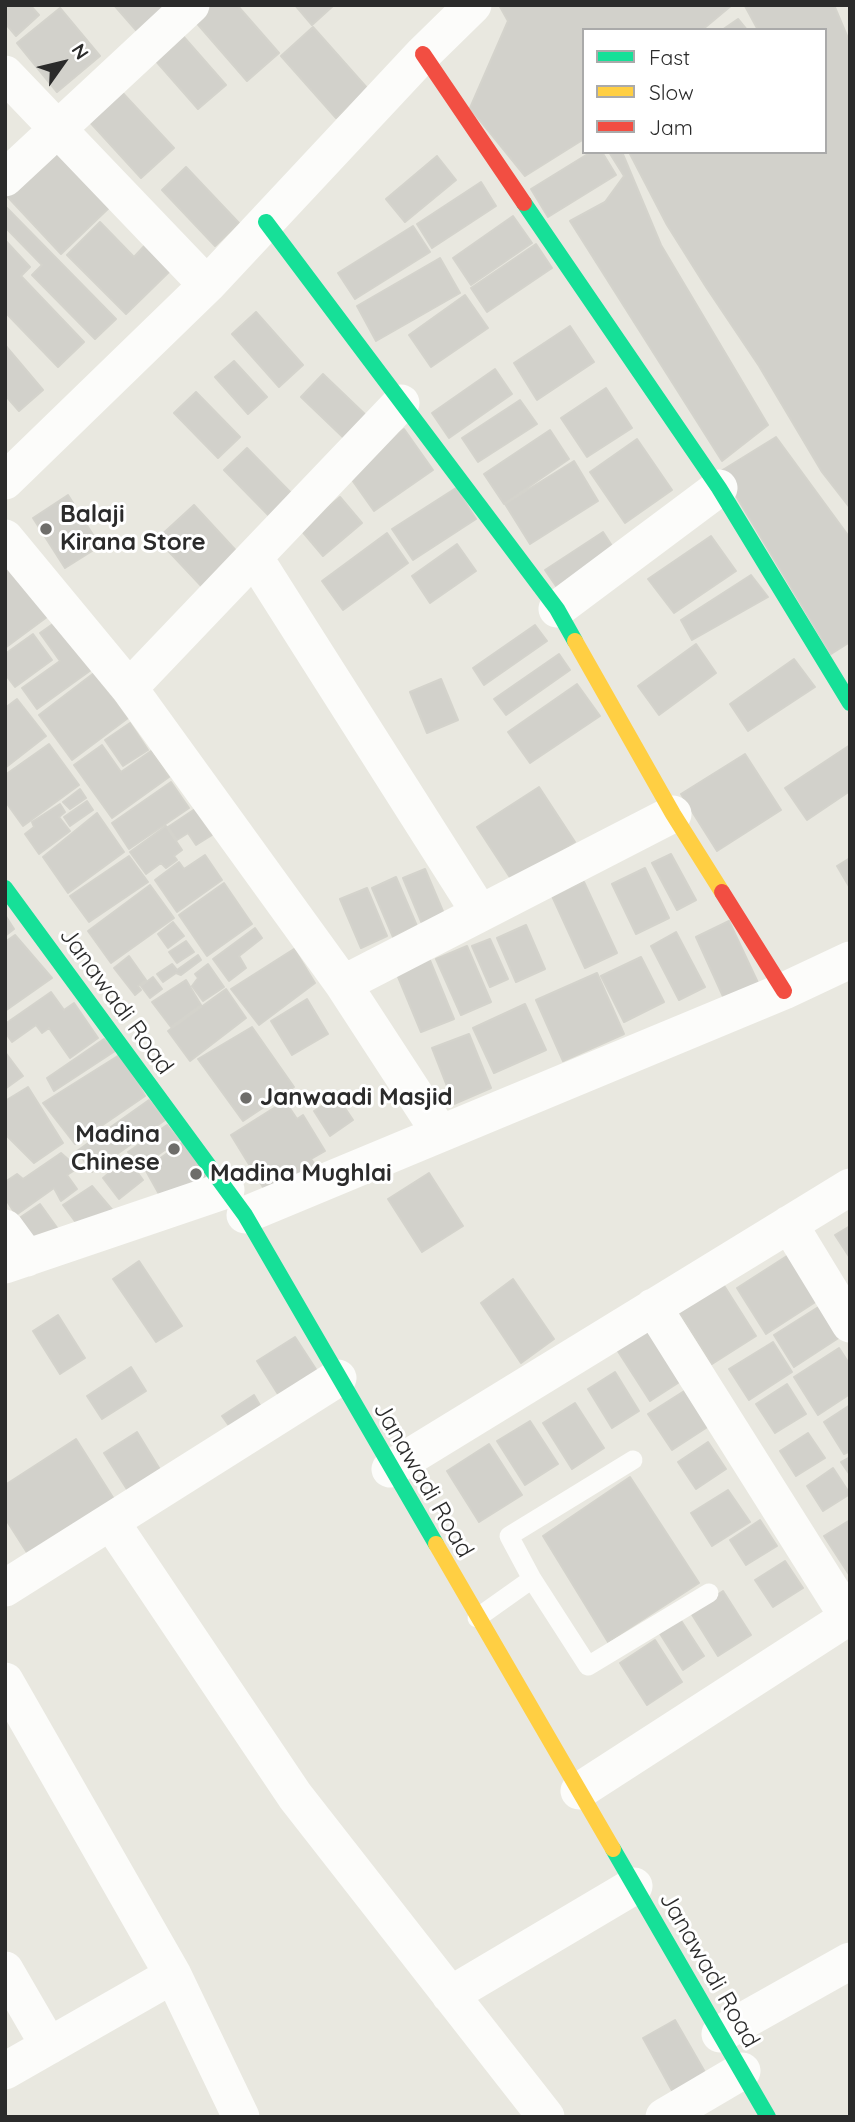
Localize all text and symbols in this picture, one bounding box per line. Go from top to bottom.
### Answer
north arrow [28,28,98,98]
legend [582,28,827,154]
text: N [67,39,94,64]
text: Fast [649,44,690,70]
text: Slow [649,79,694,105]
text: Jam [649,114,693,140]
place label: Balaji Kirana Store [60,501,206,557]
marker: Balaji Kirana Store [38,521,54,537]
street label: Janawadi Road [53,922,179,1080]
place label: Janwaadi Masjid [260,1084,453,1112]
marker: Janwaadi Masjid [238,1090,254,1106]
place label: Madina Chinese [71,1121,160,1177]
marker: Madina Chinese [166,1141,182,1157]
place label: Madina Mughlai [210,1160,392,1188]
marker: Madina Mughlai [188,1166,204,1182]
street label: Janawadi Road [367,1397,479,1563]
street label: Janawadi Road [653,1887,765,2053]

